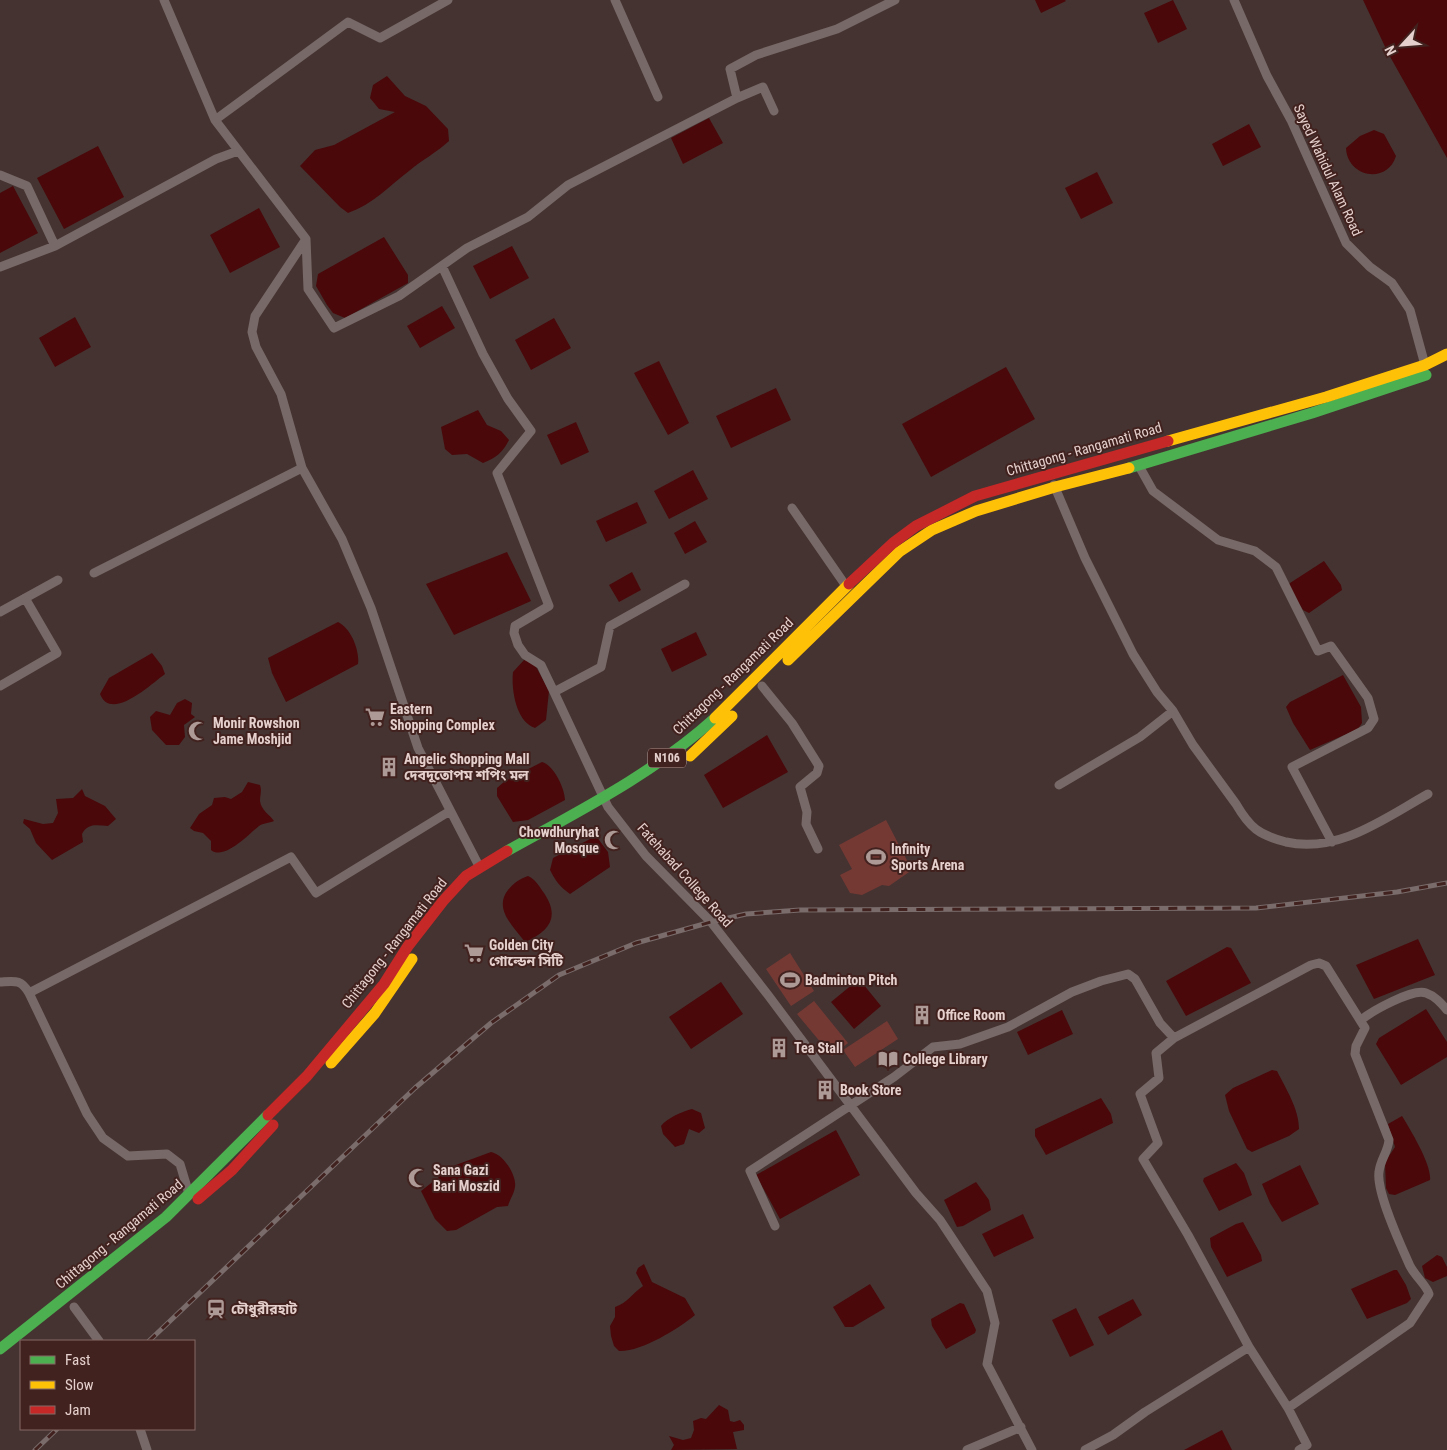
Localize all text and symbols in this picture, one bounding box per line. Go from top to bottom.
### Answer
north arrow [1377,20,1427,70]
text: N [1381,43,1399,58]
street label: Sayed Wahidul Alam Road [1290,102,1366,238]
street label: Chittagong - Rangamati Road [1004,419,1164,479]
street label: Chittagong - Rangamati Road [670,614,796,738]
place label: Eastern Shopping Complex [390,701,495,733]
supermarket icon: Eastern Shopping Complex [364,706,386,728]
place label: Monir Rowshon Jame Moshjid [213,715,300,747]
mosque icon: Monir Rowshon Jame Moshjid [187,720,209,742]
road number: N106 [648,748,686,768]
place label: Angelic Shopping Mall দেবদূতোপম শপিং মল [404,751,530,783]
building icon: Angelic Shopping Mall দেবদূতোপম শপিং মল [378,756,400,778]
street label: Fatehabad College Road [634,820,736,930]
place label: Chowdhuryhat Mosque [519,824,599,856]
mosque icon: Chowdhuryhat Mosque [603,829,625,851]
place label: Infinity Sports Arena [891,841,965,873]
sports icon: Infinity Sports Arena [865,846,887,868]
street label: Chittagong - Rangamati Road [338,875,450,1011]
place label: Golden City গোল্ডেন সিটি [489,937,563,969]
supermarket icon: Golden City গোল্ডেন সিটি [463,942,485,964]
sports icon: Badminton Pitch [779,969,801,991]
place label: Badminton Pitch [805,972,898,988]
building icon: Office Room [911,1004,933,1026]
place label: Office Room [937,1007,1005,1023]
building icon: Tea Stall [768,1037,790,1059]
place label: Tea Stall [794,1040,843,1056]
library icon: College Library [877,1048,899,1070]
place label: College Library [903,1051,989,1067]
building icon: Book Store [814,1079,836,1101]
place label: Book Store [840,1082,902,1098]
place label: Sana Gazi Bari Moszid [433,1162,500,1194]
mosque icon: Sana Gazi Bari Moszid [407,1167,429,1189]
street label: Chittagong - Rangamati Road [52,1176,186,1292]
station icon: চৌধুরীরহাট [205,1298,227,1320]
place label: চৌধুরীরহাট [231,1301,297,1318]
legend [20,1340,195,1430]
text: Fast [65,1351,90,1369]
text: Slow [65,1376,94,1394]
text: Jam [65,1401,91,1419]

